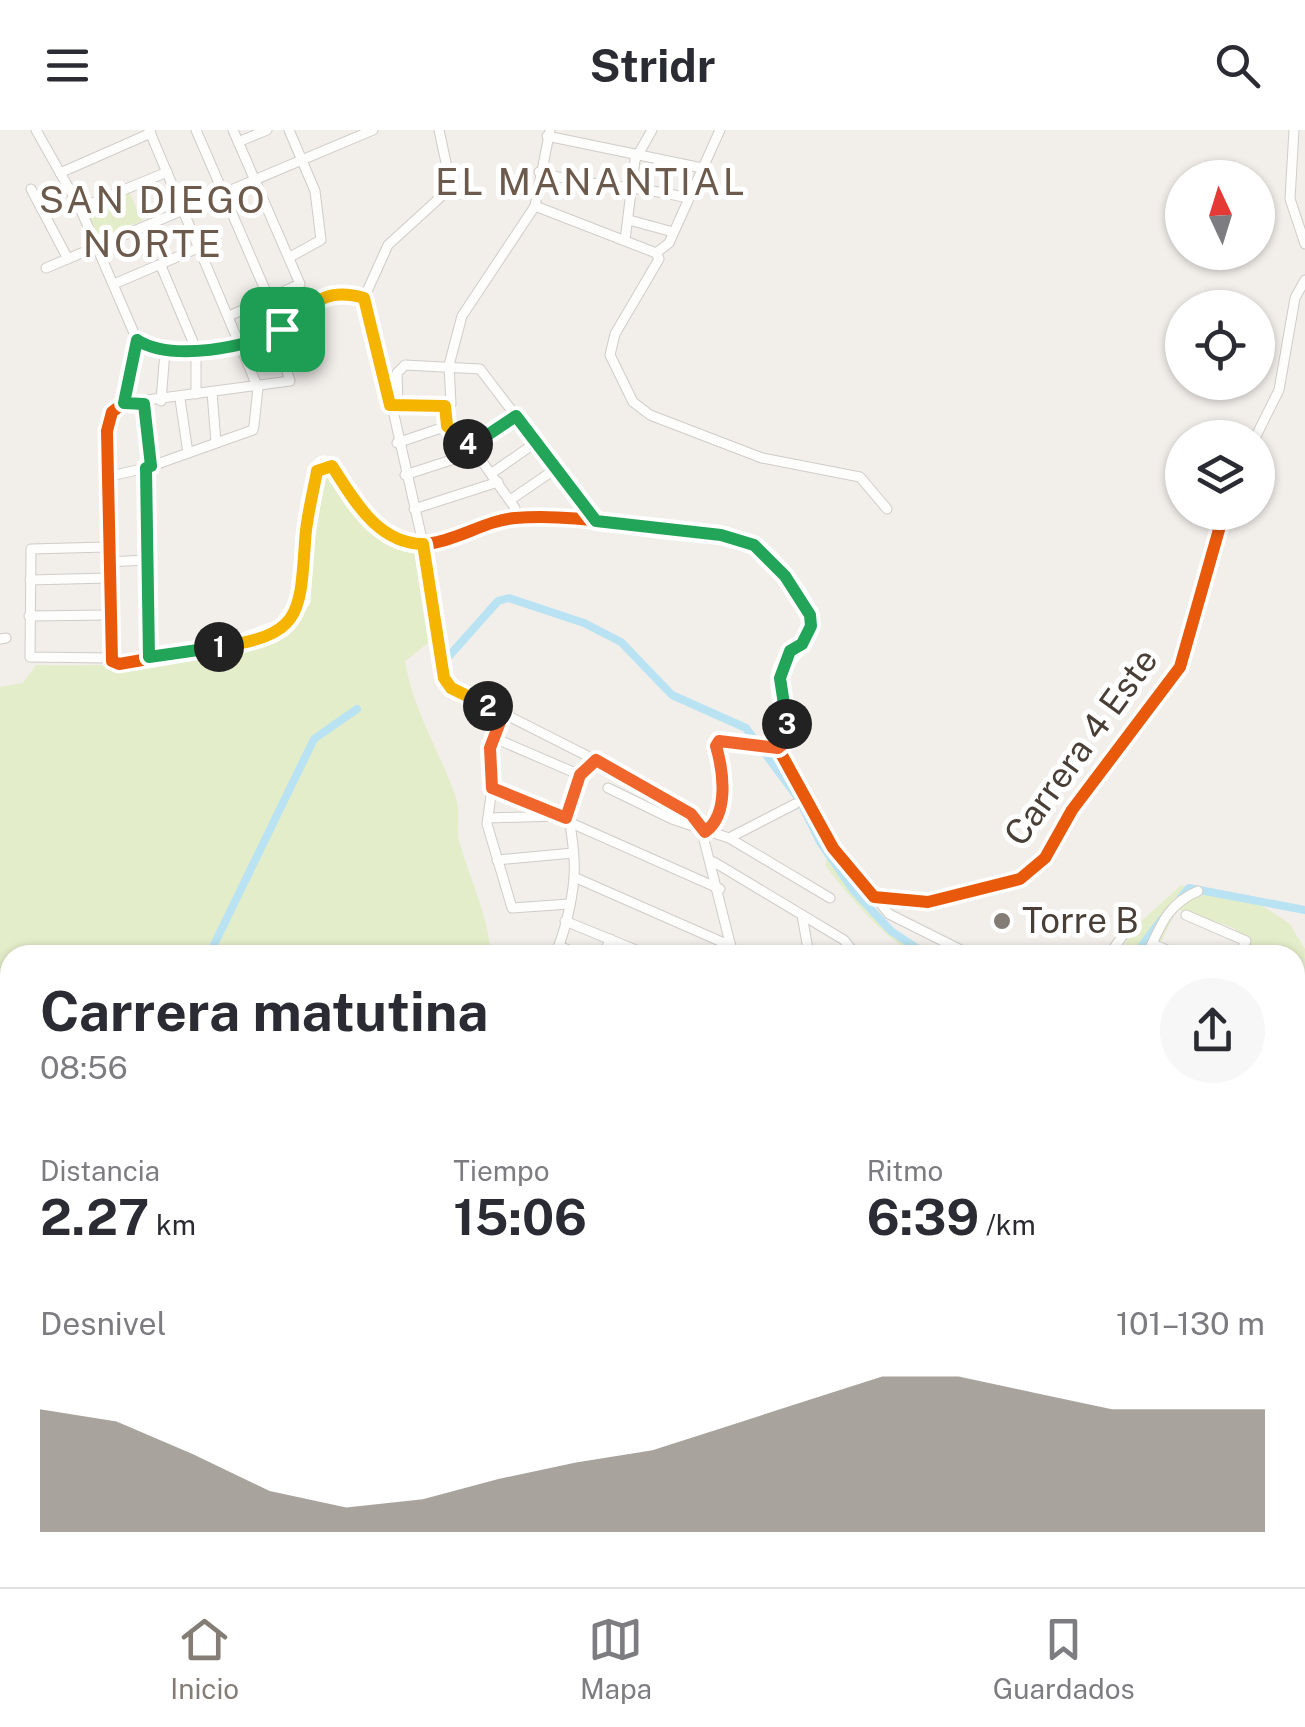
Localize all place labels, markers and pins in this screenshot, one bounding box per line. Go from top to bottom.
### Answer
pin [240,287,325,372]
pin: 4 [443,419,493,469]
pin: 1 [194,622,244,672]
pin: 2 [463,681,513,731]
pin: 3 [762,699,812,749]
place label: Torre B [1022,900,1139,941]
marker: Torre B [991,910,1013,932]

